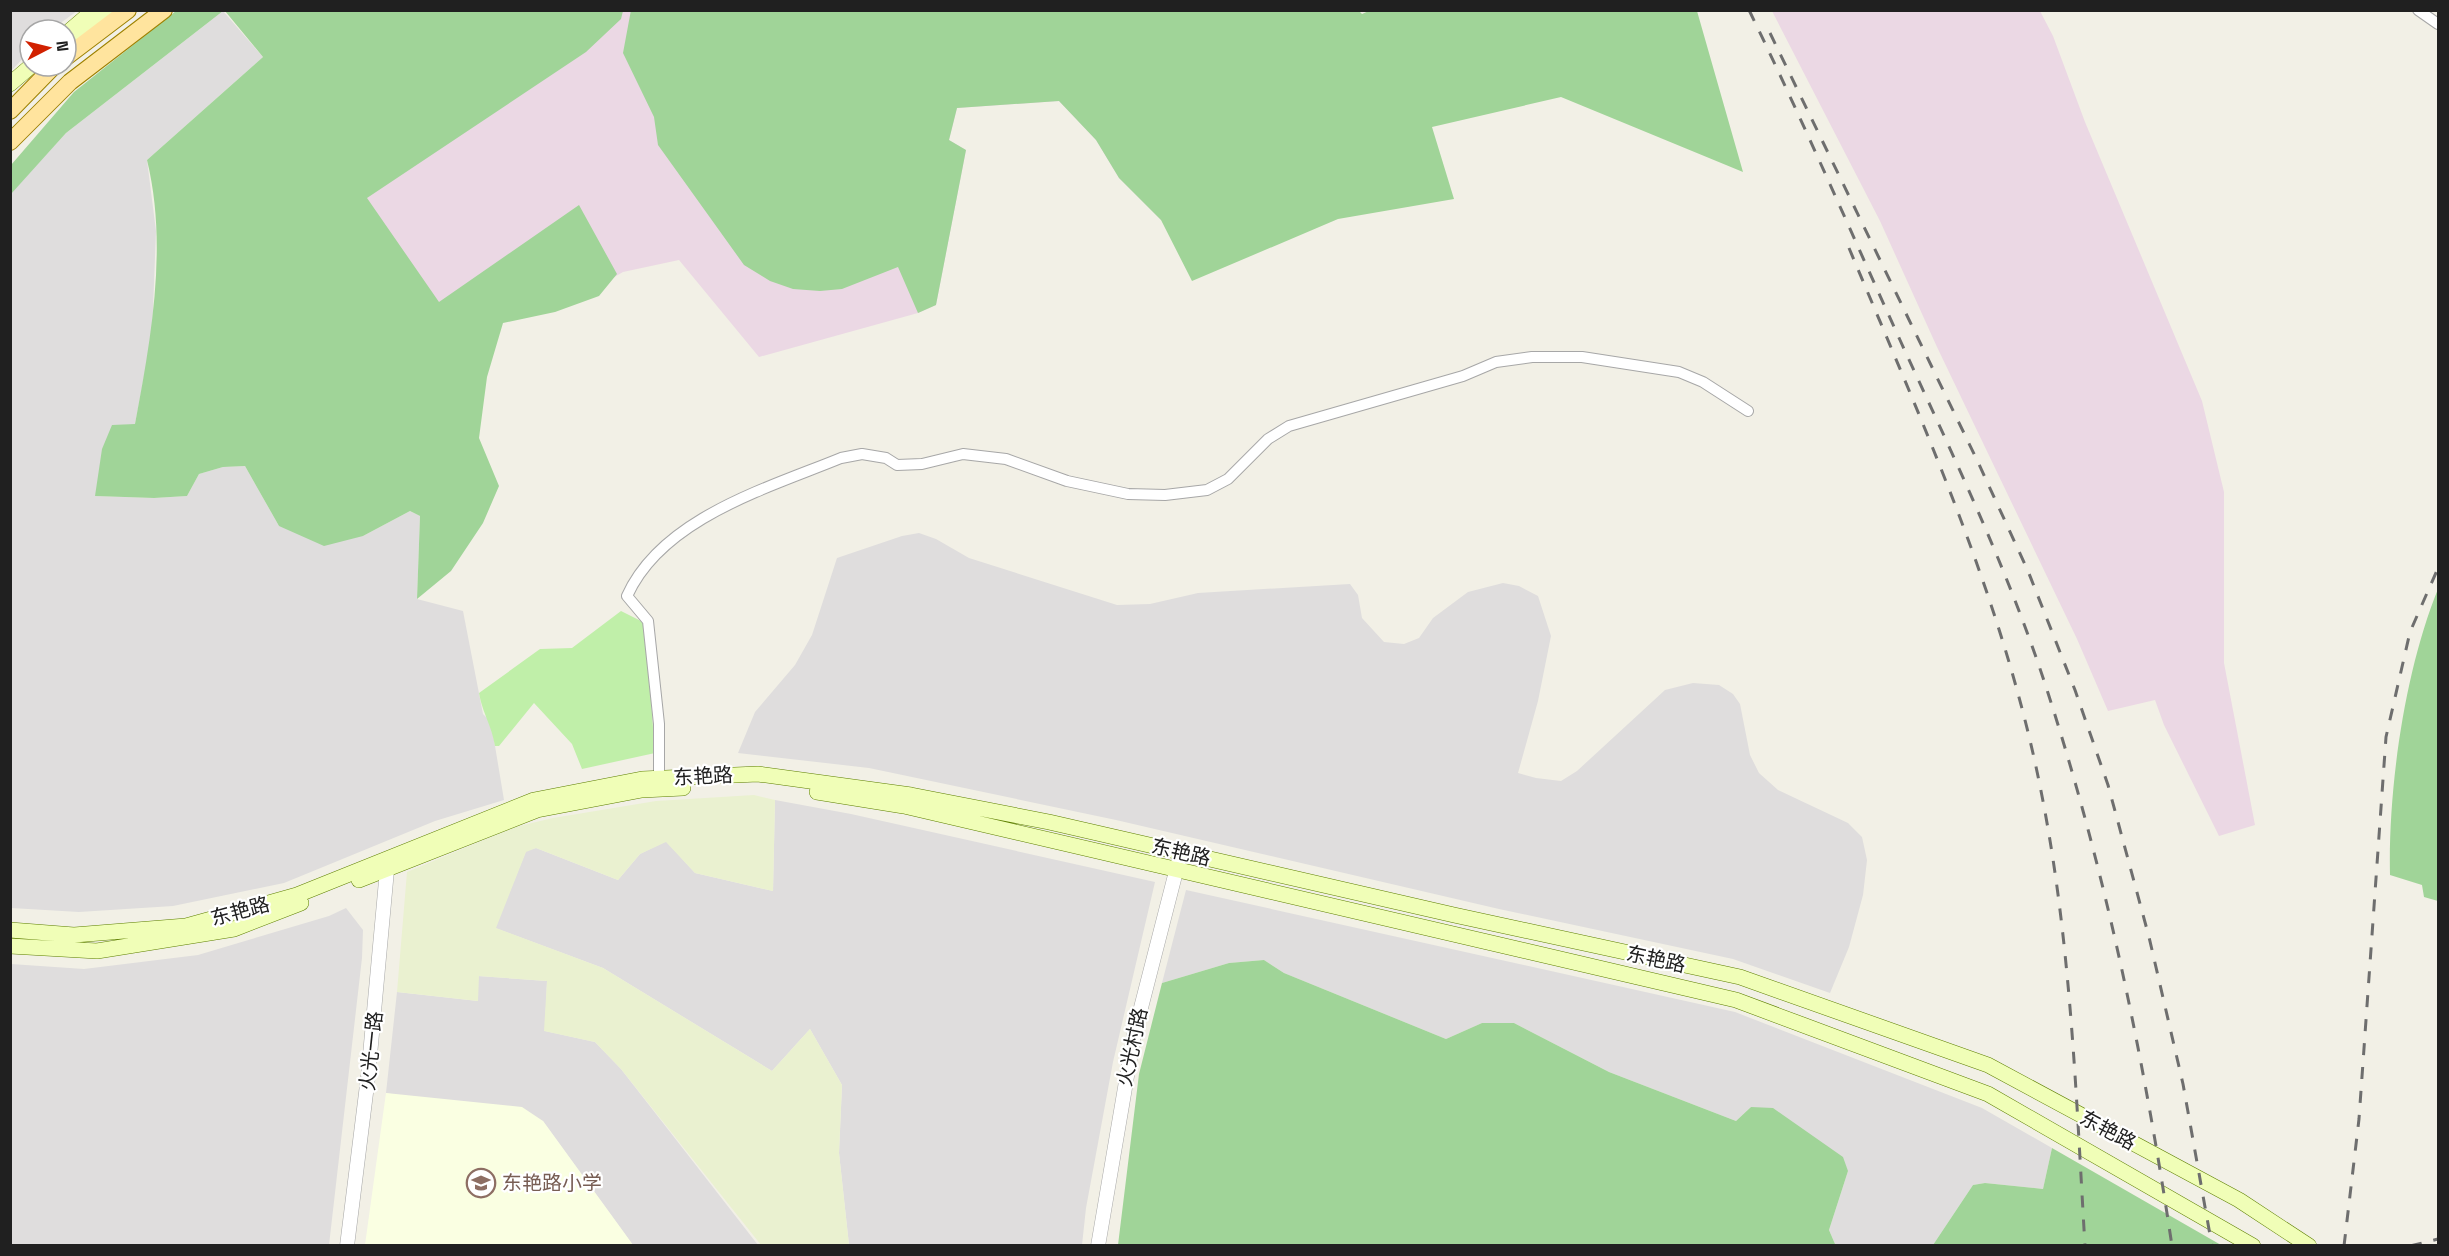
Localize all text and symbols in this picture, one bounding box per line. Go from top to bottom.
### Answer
north arrow [18,18,78,78]
text: N [51,40,73,53]
street label: 东艳路 [672,761,734,791]
street label: 东艳路 [1149,833,1213,871]
street label: 东艳路 [208,891,272,931]
street label: 东艳路 [1624,940,1688,978]
street label: 火光村路 [1111,1005,1153,1089]
street label: 火光一路 [354,1010,388,1092]
street label: 东艳路 [2075,1104,2141,1156]
school or university icon: 东艳路小学 [465,1167,497,1199]
place label: 东艳路小学 [502,1170,602,1196]

